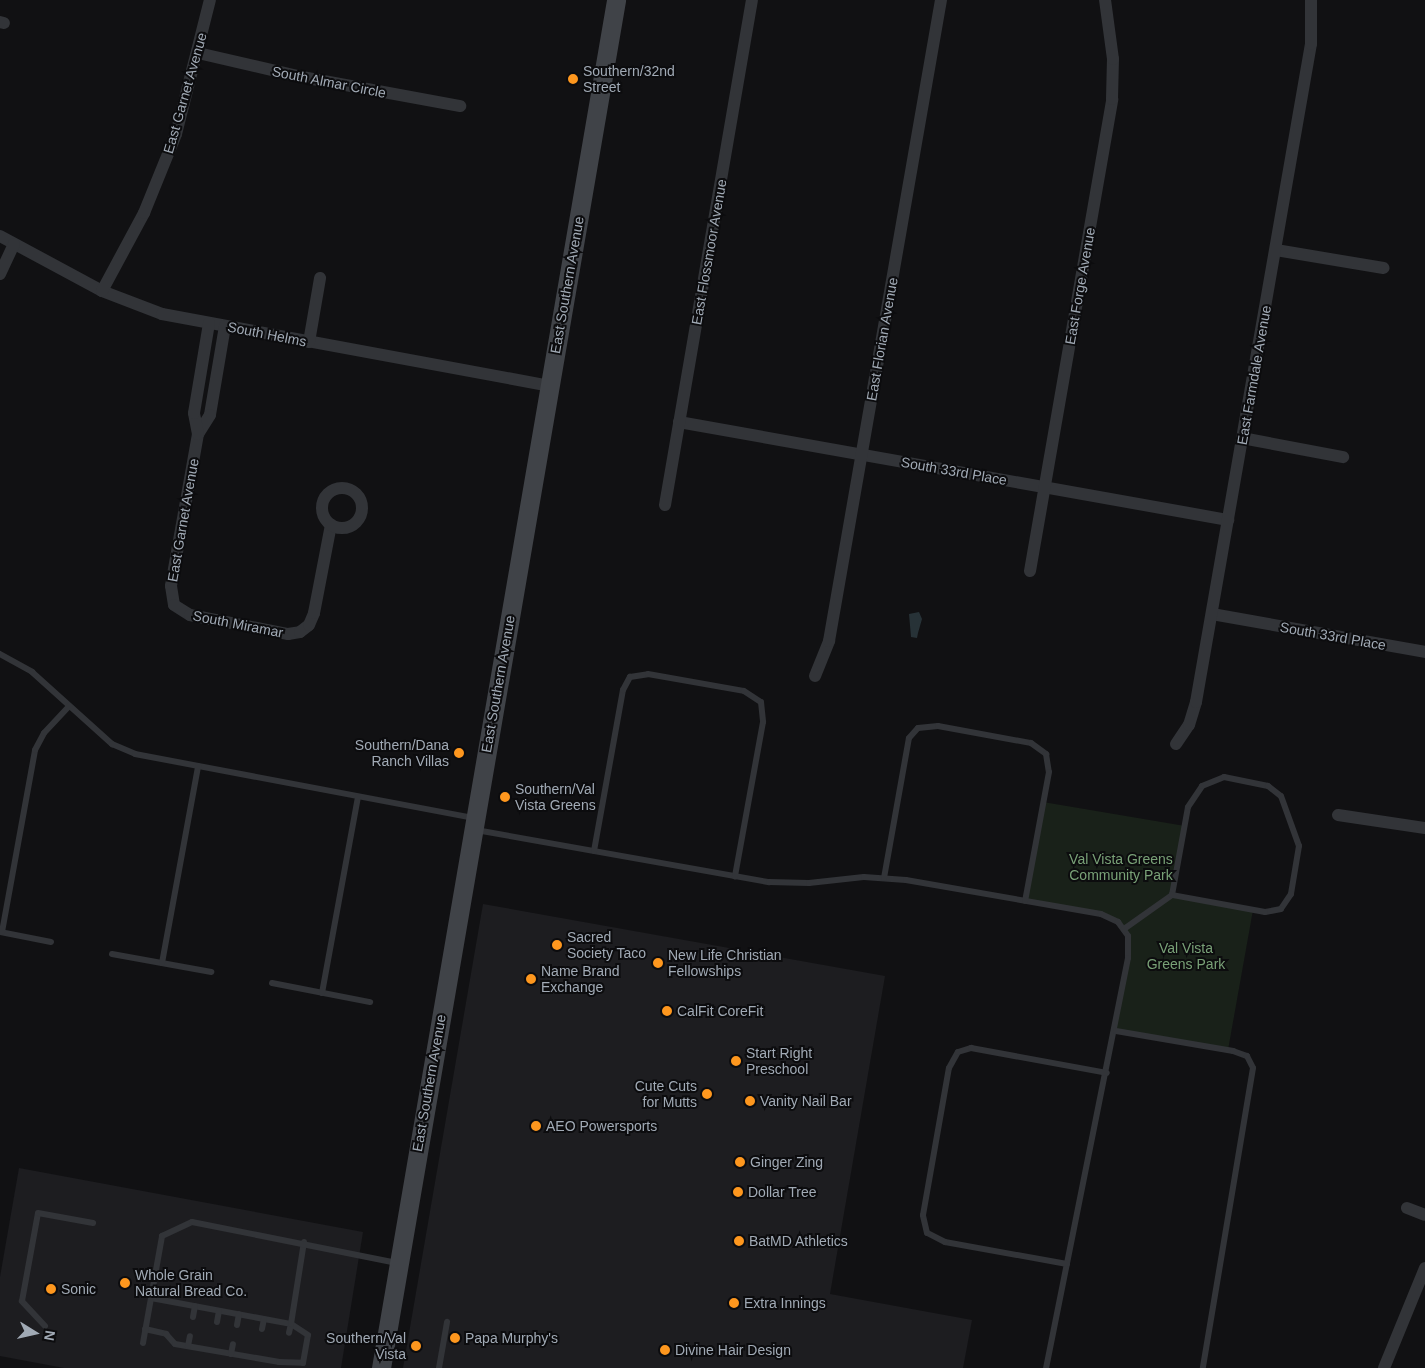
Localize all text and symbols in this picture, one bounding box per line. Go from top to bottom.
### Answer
street label: East Garnet Avenue [160,30,210,156]
street label: South Almar Circle [270,63,388,101]
place label: Southern/32nd Street [583,63,675,95]
marker: Southern/32nd Street [567,73,579,85]
street label: East Flossmoor Avenue [688,177,730,327]
street label: East Southern Avenue [547,215,587,355]
street label: East Forge Avenue [1061,226,1099,346]
street label: East Florian Avenue [863,276,901,402]
street label: East Farmdale Avenue [1233,304,1275,446]
street label: South Helms [226,318,308,350]
street label: South 33rd Place [900,453,1008,489]
street label: East Garnet Avenue [164,457,202,583]
street label: South Miramar [191,607,285,641]
street label: East Southern Avenue [478,614,518,754]
street label: South 33rd Place [1279,618,1387,654]
place label: Southern/Dana Ranch Villas [355,737,449,770]
marker: Southern/Dana Ranch Villas [453,747,465,759]
place label: Southern/Val Vista Greens [515,781,596,814]
marker: Southern/Val Vista Greens [499,791,511,803]
park label: Val Vista Greens Community Park [1069,851,1173,884]
place label: Sacred Society Taco [567,929,646,962]
marker: Sacred Society Taco [551,939,563,951]
park label: Val Vista Greens Park [1147,940,1225,972]
place label: New Life Christian Fellowships [668,947,782,980]
marker: New Life Christian Fellowships [652,957,664,969]
place label: Name Brand Exchange [541,963,620,996]
marker: Name Brand Exchange [525,973,537,985]
place label: CalFit CoreFit [677,1003,763,1019]
marker: CalFit CoreFit [661,1005,673,1017]
street label: East Southern Avenue [409,1013,449,1153]
place label: Start Right Preschool [746,1045,812,1078]
marker: Start Right Preschool [730,1055,742,1067]
place label: Cute Cuts for Mutts [635,1078,697,1110]
marker: Cute Cuts for Mutts [701,1088,713,1100]
place label: Vanity Nail Bar [760,1093,852,1109]
marker: Vanity Nail Bar [744,1095,756,1107]
place label: AEO Powersports [546,1118,657,1134]
marker: AEO Powersports [530,1120,542,1132]
place label: Ginger Zing [750,1154,823,1170]
marker: Ginger Zing [734,1156,746,1168]
place label: Dollar Tree [748,1184,817,1200]
marker: Dollar Tree [732,1186,744,1198]
place label: BatMD Athletics [749,1233,849,1249]
marker: BatMD Athletics [733,1235,745,1247]
place label: Whole Grain Natural Bread Co. [135,1267,247,1300]
marker: Whole Grain Natural Bread Co. [119,1277,131,1289]
place label: Sonic [61,1281,96,1297]
marker: Sonic [45,1283,57,1295]
place label: Extra Innings [744,1295,826,1311]
marker: Extra Innings [728,1297,740,1309]
north arrow [10,1308,60,1358]
text: N [41,1329,59,1342]
place label: Southern/Val Vista [326,1330,406,1362]
place label: Papa Murphy's [465,1330,558,1346]
marker: Papa Murphy's [449,1332,461,1344]
marker: Southern/Val Vista [410,1340,422,1352]
place label: Divine Hair Design [675,1342,791,1358]
marker: Divine Hair Design [659,1344,671,1356]

